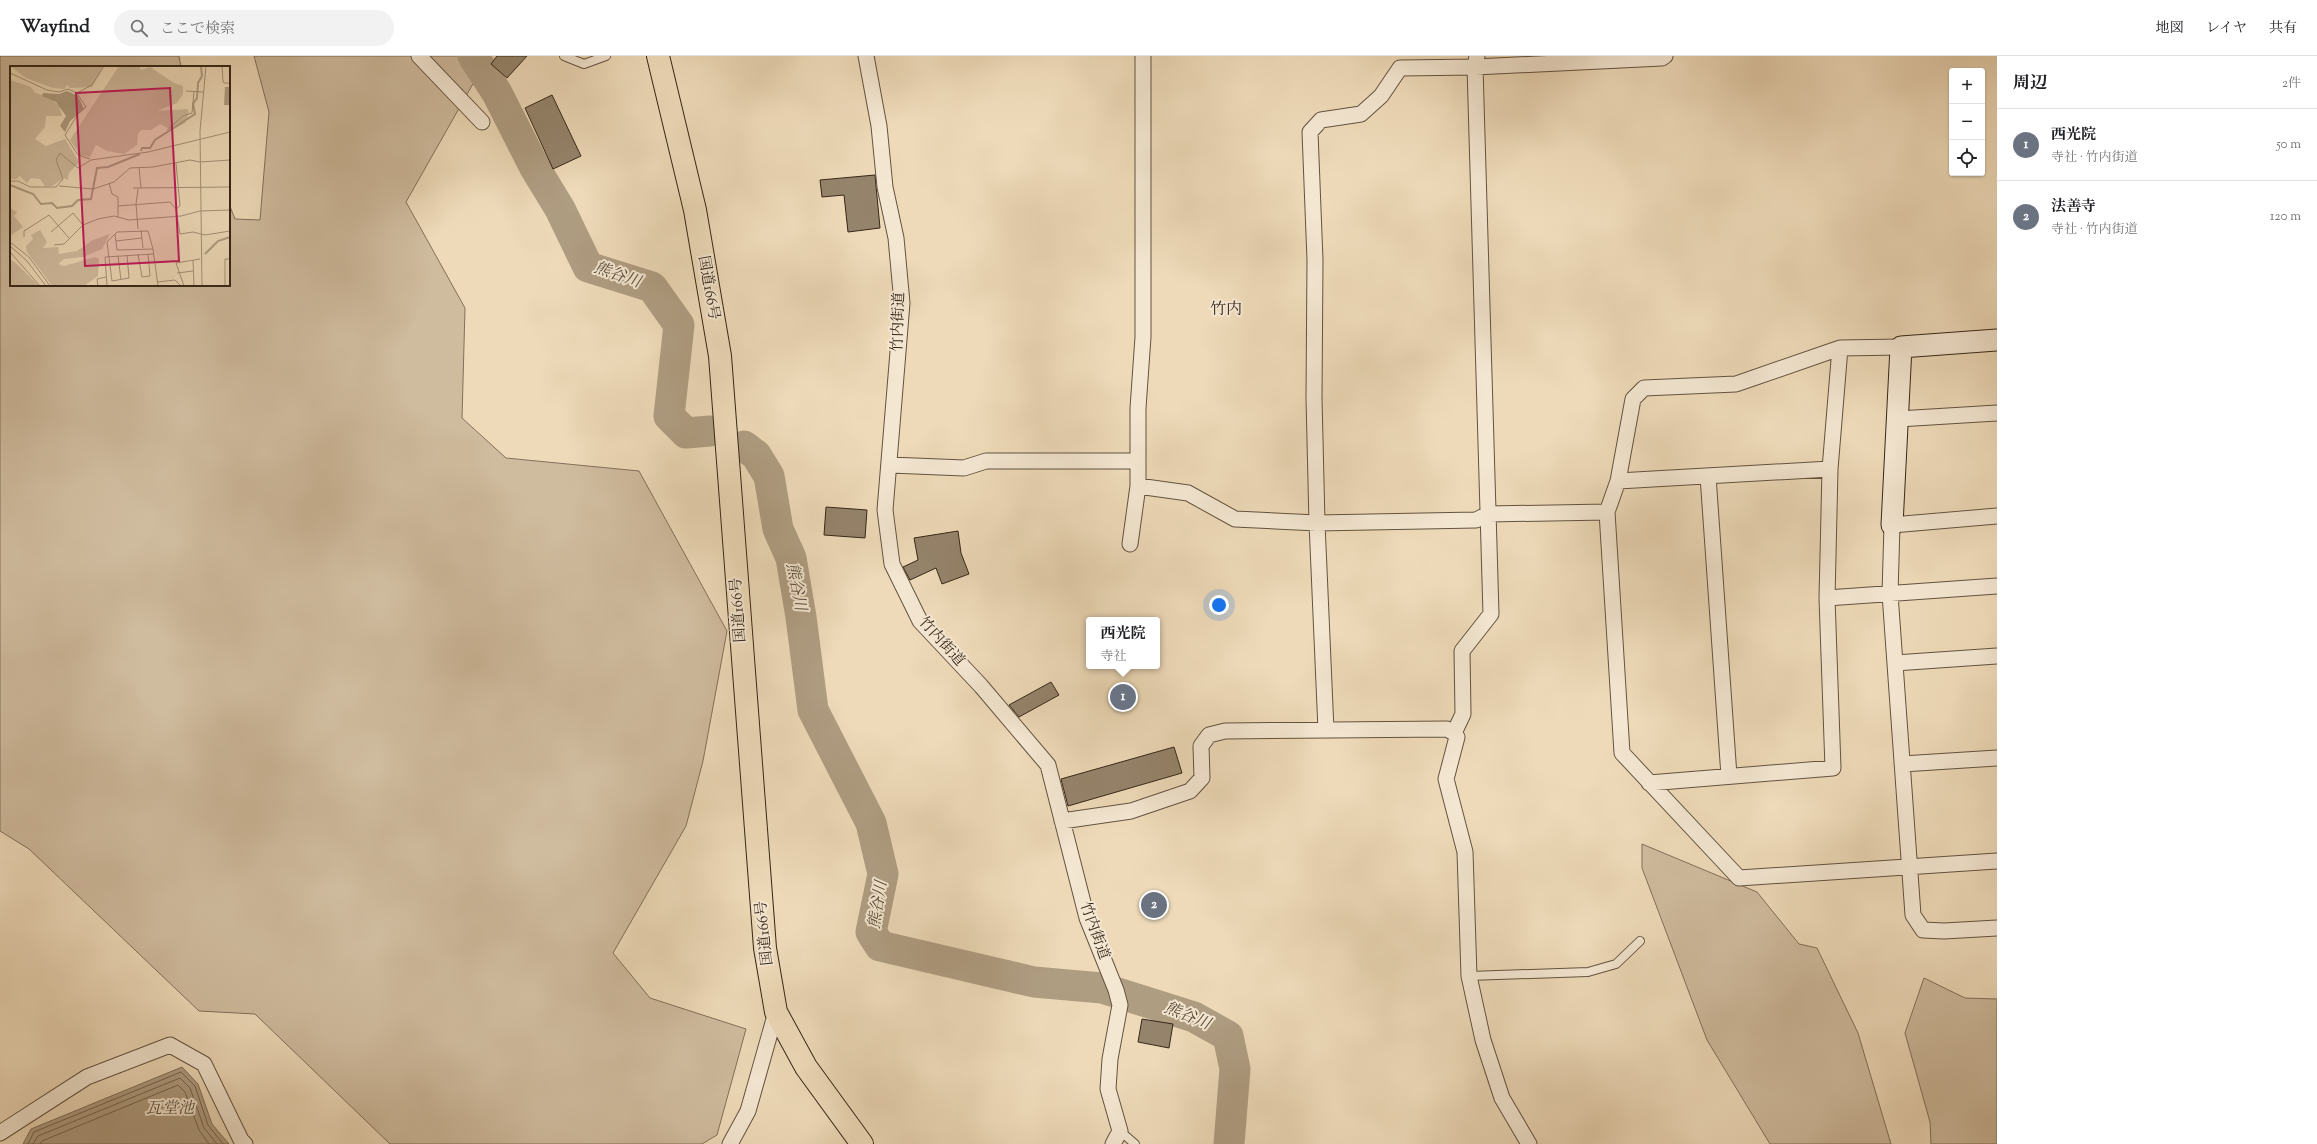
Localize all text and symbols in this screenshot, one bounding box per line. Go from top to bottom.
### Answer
search box [114,10,394,46]
text: Wayfind [20,14,90,41]
icon: search [128,17,150,39]
text: ここで検索 [160,19,235,40]
text: 地図 [2156,19,2184,39]
text: レイヤ [2206,19,2247,39]
text: 共有 [2269,19,2297,39]
inset map [10,66,230,286]
map controls [1949,68,1985,176]
button: + [1949,68,1985,104]
text: 周辺 [2013,72,2047,96]
text: 2件 [2282,75,2301,93]
button: − [1949,104,1985,140]
text: 西光院 [2051,125,2096,146]
text: 1 [2024,136,2028,154]
text: 50 m [2276,136,2301,154]
button: locate [1949,140,1985,176]
text: 寺社 · 竹内街道 [2051,149,2138,167]
text: 法善寺 [2051,197,2096,218]
text: 2 [2023,208,2029,226]
text: 120 m [2270,208,2301,226]
text: 寺社 · 竹内街道 [2051,221,2138,239]
street label: 国道166号 [692,254,724,322]
water label: 熊谷川 [591,257,645,295]
street label: 竹内街道 [887,292,911,352]
district label: 竹内 [1210,299,1242,322]
water label: 熊谷川 [779,561,811,615]
street label: 国道166号 [726,577,752,643]
your location [1209,595,1229,615]
street label: 竹内街道 [913,613,969,671]
popup [1086,617,1160,669]
text: 西光院 [1100,624,1146,645]
text: 寺社 [1100,648,1127,666]
pin: 1 [1110,682,1136,712]
water label: 熊谷川 [864,878,894,931]
pin: 2 [1141,890,1167,920]
street label: 竹内街道 [1074,899,1114,963]
street label: 国道166号 [751,900,779,966]
water label: 熊谷川 [1160,997,1215,1037]
water label: 瓦堂池 [146,1098,196,1121]

